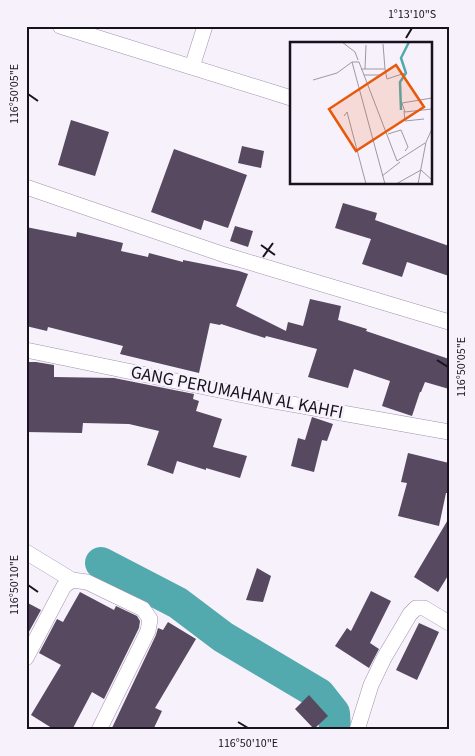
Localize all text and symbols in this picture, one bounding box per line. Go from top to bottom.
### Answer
text: 1°13'10"S [388,6,436,23]
inset map [290,42,432,185]
text: 116°50'05"E [6,64,23,124]
text: 116°50'05"E [453,337,470,397]
street label: GANG PERUMAHAN AL KAHFI [129,360,345,425]
text: 116°50'10"E [6,555,23,615]
text: 116°50'10"E [218,735,278,752]

